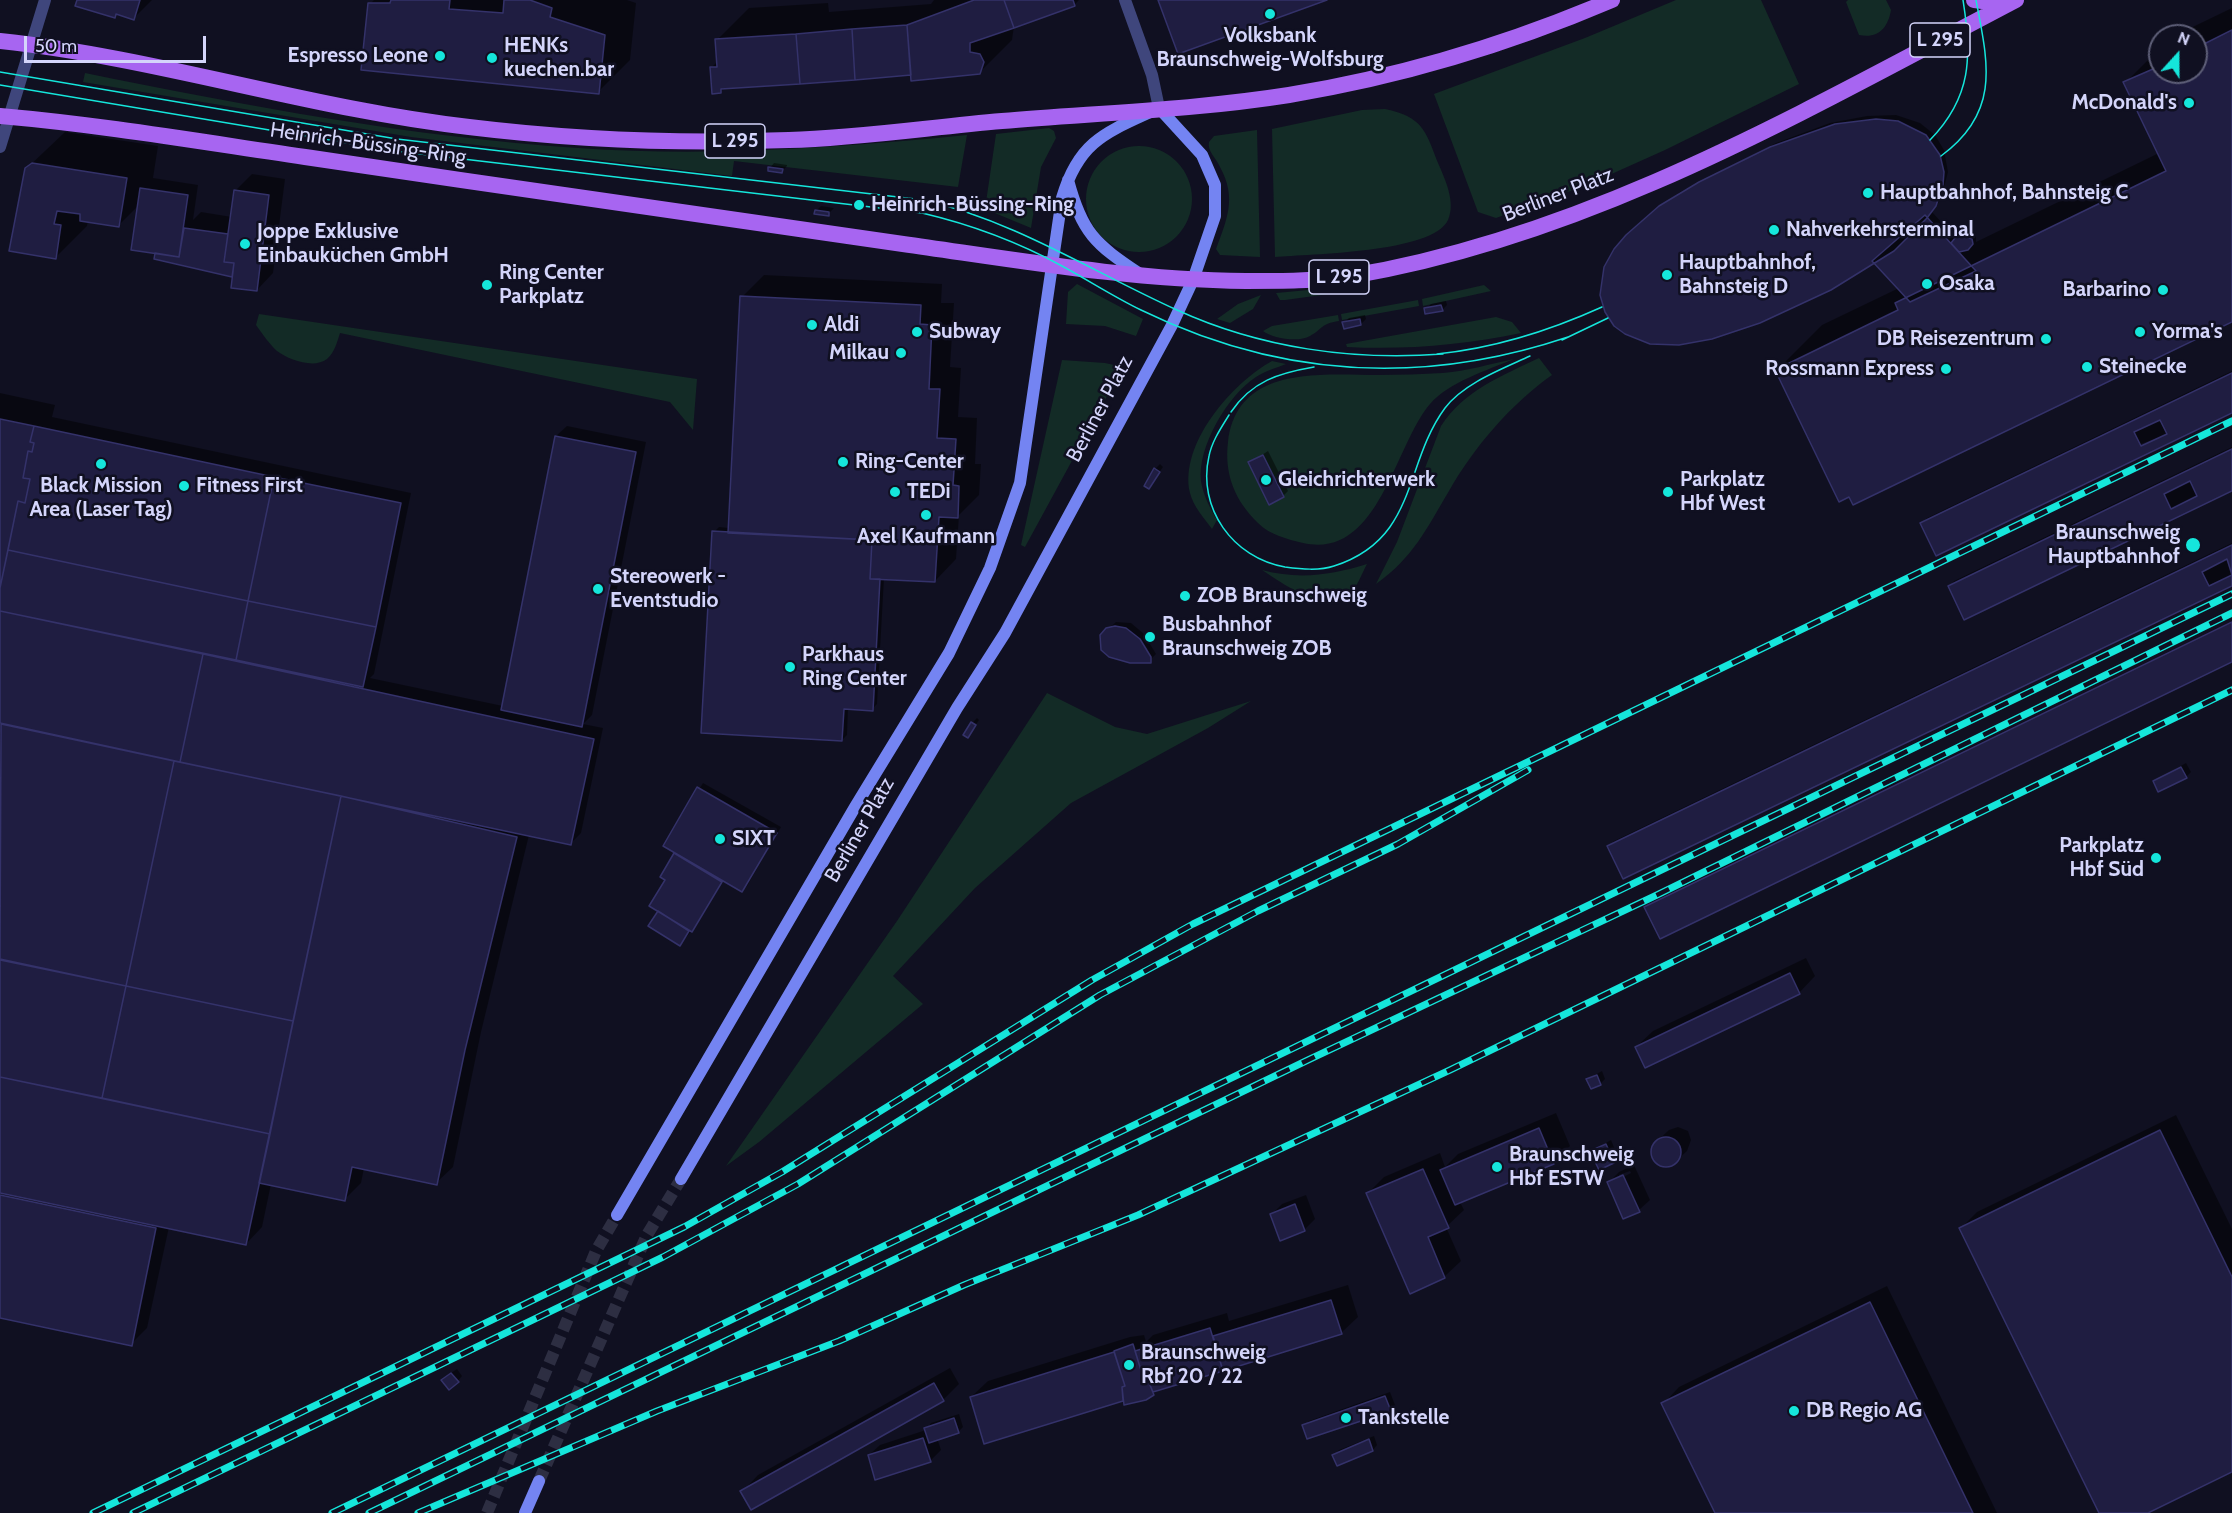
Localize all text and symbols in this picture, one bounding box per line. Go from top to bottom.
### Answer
marker: Volksbank Braunschweig-Wolfsburg [1263,7,1277,21]
place label: Volksbank Braunschweig-Wolfsburg [1156,23,1384,73]
road number: L 295 [1910,23,1970,57]
scale bar [27,24,208,62]
north arrow [2148,24,2208,84]
text: N [2175,28,2193,49]
place label: HENKs kuechen.bar [504,33,614,83]
text: 50 m [35,35,77,57]
place label: Espresso Leone [288,43,428,69]
marker: Espresso Leone [433,49,447,63]
marker: HENKs kuechen.bar [485,51,499,65]
place label: McDonald's [2071,90,2177,116]
marker: McDonald's [2182,96,2196,110]
street label: Heinrich-Büssing-Ring [268,118,468,170]
road number: L 295 [705,124,765,158]
street label: Berliner Platz [1499,162,1617,228]
place label: Hauptbahnhof, Bahnsteig C [1880,180,2128,206]
marker: Hauptbahnhof, Bahnsteig C [1861,186,1875,200]
place label: Heinrich-Büssing-Ring [871,192,1074,218]
marker: Heinrich-Büssing-Ring [852,198,866,212]
place label: Nahverkehrsterminal [1786,217,1974,243]
place label: Joppe Exklusive Einbauküchen GmbH [257,219,449,269]
marker: Nahverkehrsterminal [1767,223,1781,237]
marker: Joppe Exklusive Einbauküchen GmbH [238,237,252,251]
place label: Hauptbahnhof, Bahnsteig D [1679,250,1816,300]
place label: Ring Center Parkplatz [499,260,604,310]
road number: L 295 [1309,260,1369,294]
marker: Hauptbahnhof, Bahnsteig D [1660,268,1674,282]
place label: Osaka [1939,271,1995,297]
marker: Osaka [1920,277,1934,291]
place label: Barbarino [2062,277,2151,303]
marker: Ring Center Parkplatz [480,278,494,292]
marker: Barbarino [2156,283,2170,297]
place label: Aldi [824,312,859,338]
marker: Aldi [805,318,819,332]
place label: Subway [929,319,1001,345]
place label: Yorma's [2152,319,2223,345]
marker: Subway [910,325,924,339]
marker: Yorma's [2133,325,2147,339]
place label: DB Reisezentrum [1877,326,2034,352]
marker: DB Reisezentrum [2039,332,2053,346]
place label: Milkau [829,340,889,366]
marker: Milkau [894,346,908,360]
street label: Berliner Platz [1061,351,1139,467]
place label: Steinecke [2099,354,2187,380]
place label: Rossmann Express [1765,356,1934,382]
marker: Steinecke [2080,360,2094,374]
marker: Rossmann Express [1939,362,1953,376]
place label: Ring-Center [855,449,964,475]
marker: Ring-Center [836,455,850,469]
marker: Black Mission Area (Laser Tag) [94,457,108,471]
place label: Gleichrichterwerk [1278,467,1435,493]
place label: Parkplatz Hbf West [1680,467,1765,517]
place label: Black Mission Area (Laser Tag) [29,473,173,523]
place label: Fitness First [196,473,303,499]
marker: Gleichrichterwerk [1259,473,1273,487]
marker: Fitness First [177,479,191,493]
place label: TEDi [907,479,951,505]
marker: TEDi [888,485,902,499]
marker: Parkplatz Hbf West [1661,485,1675,499]
marker: Axel Kaufmann [919,508,933,522]
place label: Braunschweig Hauptbahnhof [2048,520,2180,570]
place label: Axel Kaufmann [857,524,995,550]
marker: Braunschweig Hauptbahnhof [2184,536,2202,554]
place label: Stereowerk - Eventstudio [610,564,726,614]
marker: Stereowerk - Eventstudio [591,582,605,596]
place label: ZOB Braunschweig [1197,583,1367,609]
marker: ZOB Braunschweig [1178,589,1192,603]
place label: Busbahnhof Braunschweig ZOB [1162,612,1332,662]
marker: Busbahnhof Braunschweig ZOB [1143,630,1157,644]
place label: Parkhaus Ring Center [802,642,907,692]
marker: Parkhaus Ring Center [783,660,797,674]
street label: Berliner Platz [820,773,900,887]
place label: SIXT [732,826,775,852]
marker: SIXT [713,832,727,846]
place label: Parkplatz Hbf Süd [2059,833,2144,883]
marker: Parkplatz Hbf Süd [2149,851,2163,865]
place label: Braunschweig Hbf ESTW [1509,1142,1634,1192]
marker: Braunschweig Hbf ESTW [1490,1160,1504,1174]
place label: Braunschweig Rbf 20 / 22 [1141,1340,1266,1390]
marker: Braunschweig Rbf 20 / 22 [1122,1358,1136,1372]
place label: DB Regio AG [1806,1398,1922,1424]
marker: DB Regio AG [1787,1404,1801,1418]
place label: Tankstelle [1358,1405,1449,1431]
marker: Tankstelle [1339,1411,1353,1425]

